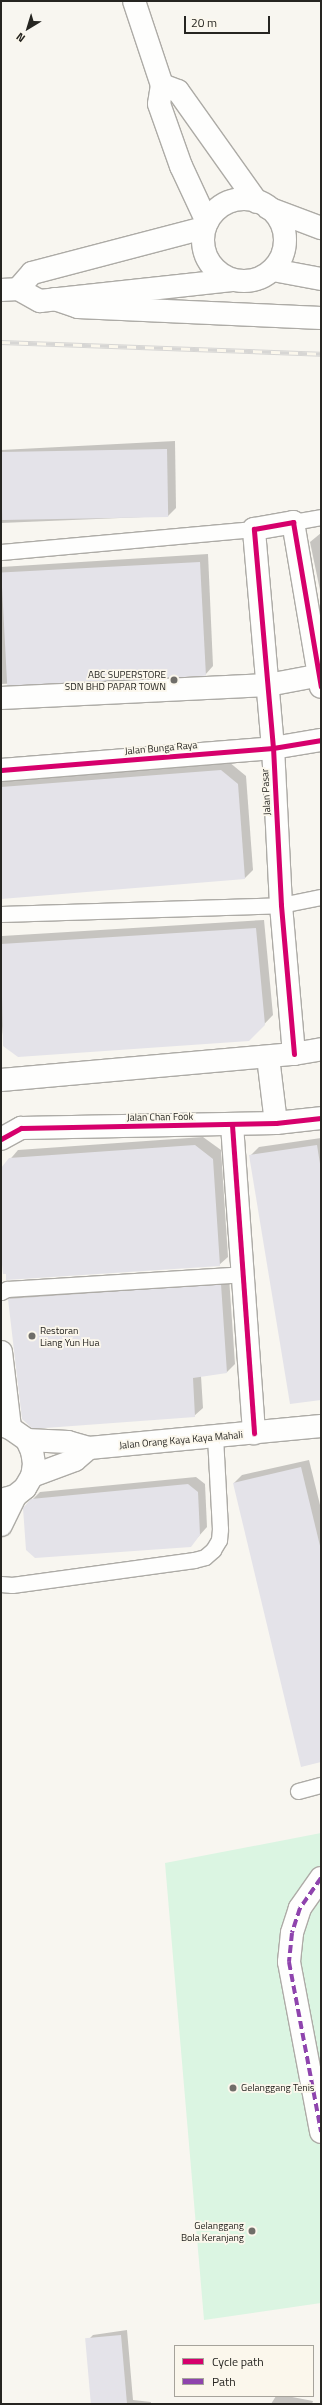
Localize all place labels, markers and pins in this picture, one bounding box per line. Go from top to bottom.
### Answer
place label: ABC SUPERSTORE SDN BHD PAPAR TOWN [65,668,166,692]
marker: ABC SUPERSTORE SDN BHD PAPAR TOWN [169,675,179,685]
place label: Restoran Liang Yun Hua [40,1324,99,1348]
marker: Restoran Liang Yun Hua [27,1331,37,1341]
place label: Gelanggang Tenis [241,2082,315,2094]
marker: Gelanggang Tenis [228,2083,238,2093]
place label: Gelanggang Bola Keranjang [181,2219,244,2242]
marker: Gelanggang Bola Keranjang [247,2226,257,2236]

